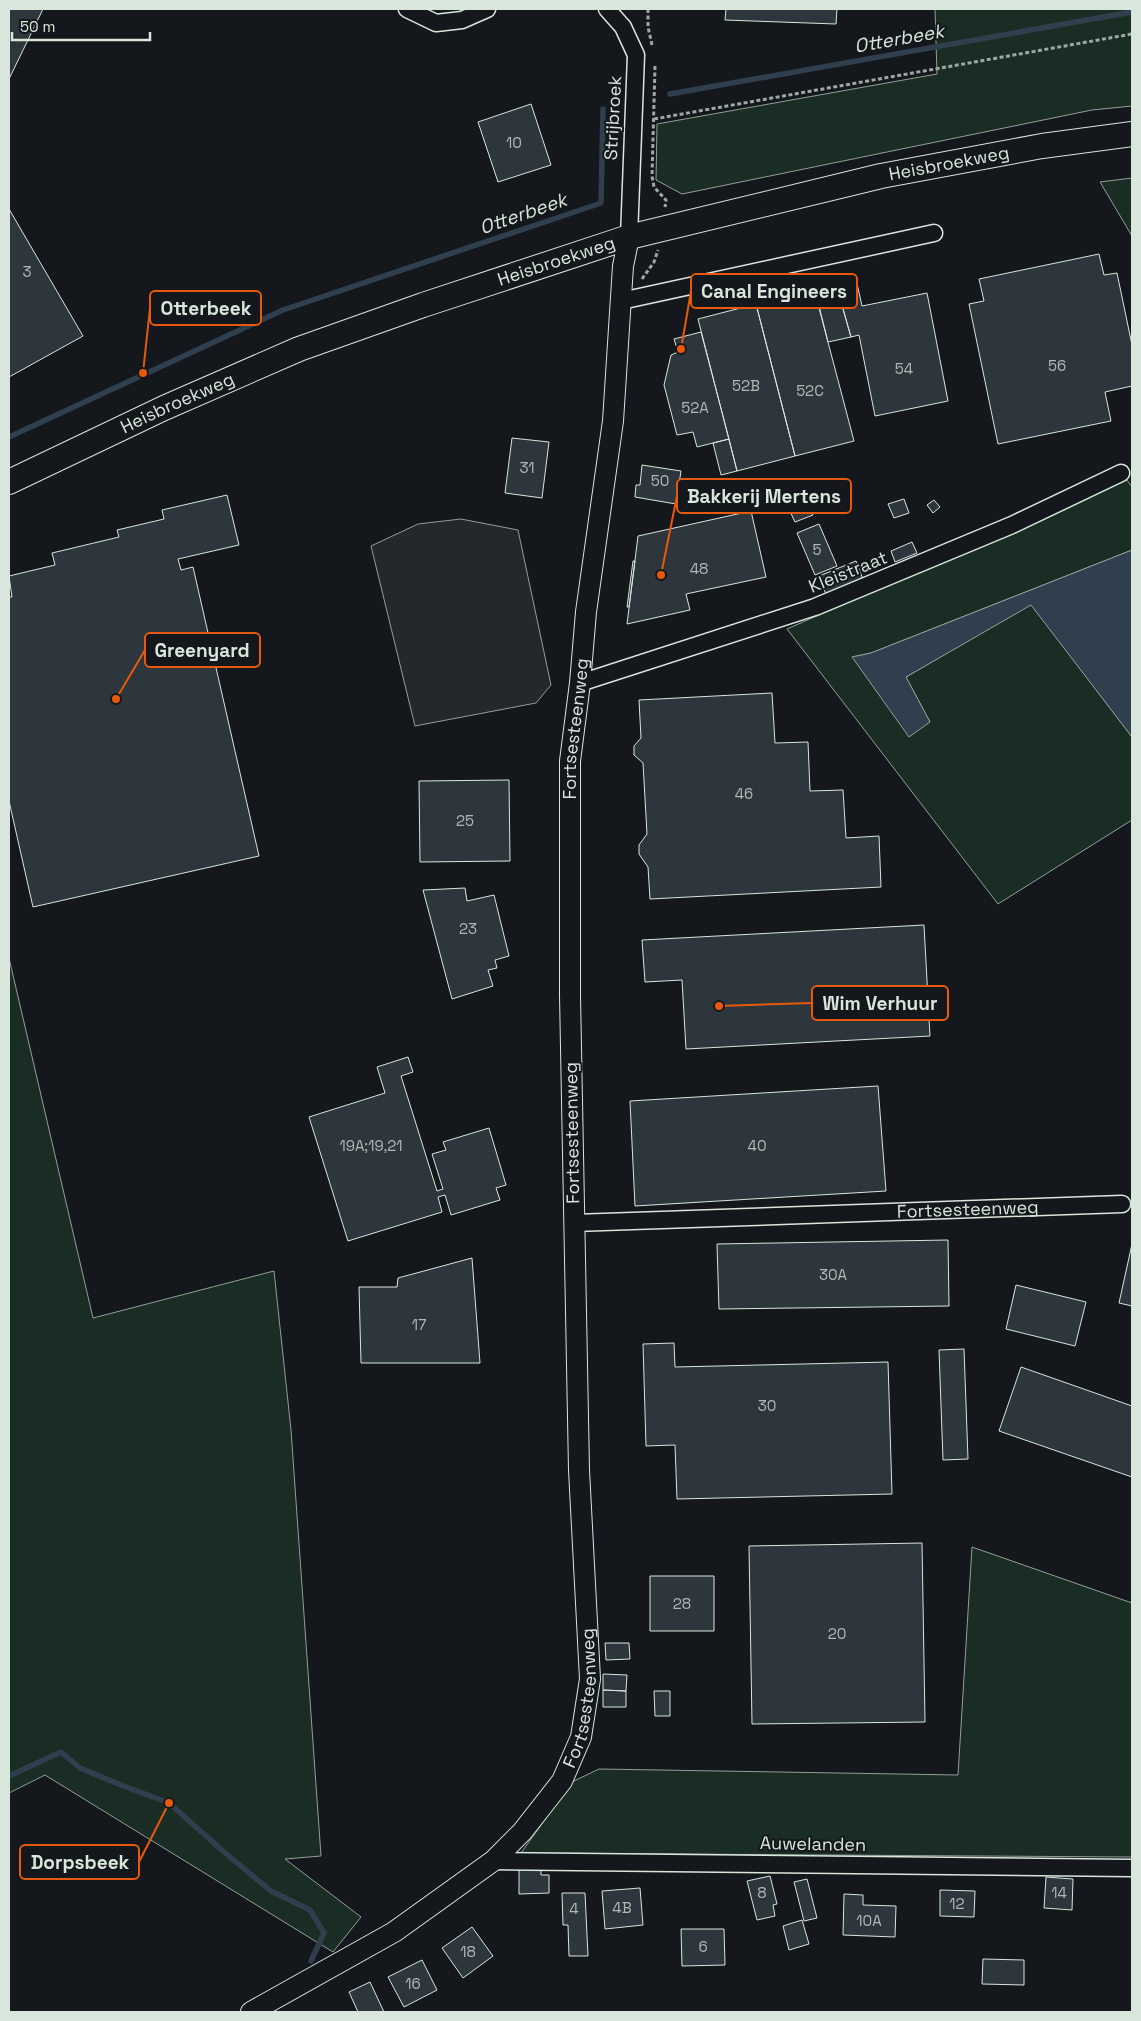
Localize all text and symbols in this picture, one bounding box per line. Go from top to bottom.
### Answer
scale bar [12,10,150,42]
text: 50 m [20,17,55,36]
water label: Otterbeek [852,18,949,59]
street label: Strijbroek [599,75,626,161]
house number: 10 [506,133,522,152]
street label: Heisbroekweg [887,140,1011,185]
water label: Otterbeek [476,186,573,240]
street label: Heisbroekweg [494,230,618,291]
house number: 3 [22,262,32,281]
callout: Canal Engineers [691,274,857,308]
text: Canal Engineers [701,279,847,304]
callout: Otterbeek [150,291,261,325]
text: Otterbeek [161,296,252,321]
house number: 56 [1048,356,1066,375]
house number: 54 [895,359,913,378]
street label: Heisbroekweg [116,367,238,438]
house number: 52B [732,376,760,395]
house number: 52C [796,381,824,400]
house number: 52A [681,398,709,417]
house number: 31 [519,458,535,477]
house number: 50 [651,471,669,490]
callout: Bakkerij Mertens [677,479,851,513]
text: Bakkerij Mertens [687,484,841,509]
house number: 5 [813,540,822,559]
street label: Kleistraat [805,545,891,598]
house number: 48 [690,559,708,578]
callout: Greenyard [145,633,260,667]
text: Greenyard [154,638,250,663]
street label: Fortsesteenweg [558,657,593,799]
house number: 46 [735,784,753,803]
house number: 25 [456,811,474,830]
house number: 23 [459,919,477,938]
callout: Wim Verhuur [812,986,948,1020]
text: Wim Verhuur [822,991,938,1016]
street label: Fortsesteenweg [559,1062,584,1204]
house number: 19A;19,21 [339,1136,403,1155]
house number: 40 [748,1136,767,1155]
street label: Fortsesteenweg [896,1195,1039,1223]
house number: 30A [819,1265,848,1284]
house number: 17 [412,1315,426,1334]
house number: 30 [758,1396,776,1415]
house number: 28 [673,1594,691,1613]
house number: 20 [828,1624,846,1643]
street label: Fortsesteenweg [557,1628,601,1771]
street label: Auwelanden [760,1831,866,1856]
callout: Dorpsbeek [20,1845,139,1879]
text: Dorpsbeek [31,1850,130,1875]
house number: 8 [757,1883,767,1902]
house number: 14 [1051,1883,1067,1902]
house number: 12 [949,1894,965,1913]
house number: 4B [612,1898,632,1917]
house number: 4 [569,1899,579,1918]
house number: 10A [856,1911,882,1930]
house number: 6 [698,1937,708,1956]
house number: 18 [460,1942,476,1961]
house number: 16 [405,1974,421,1993]

